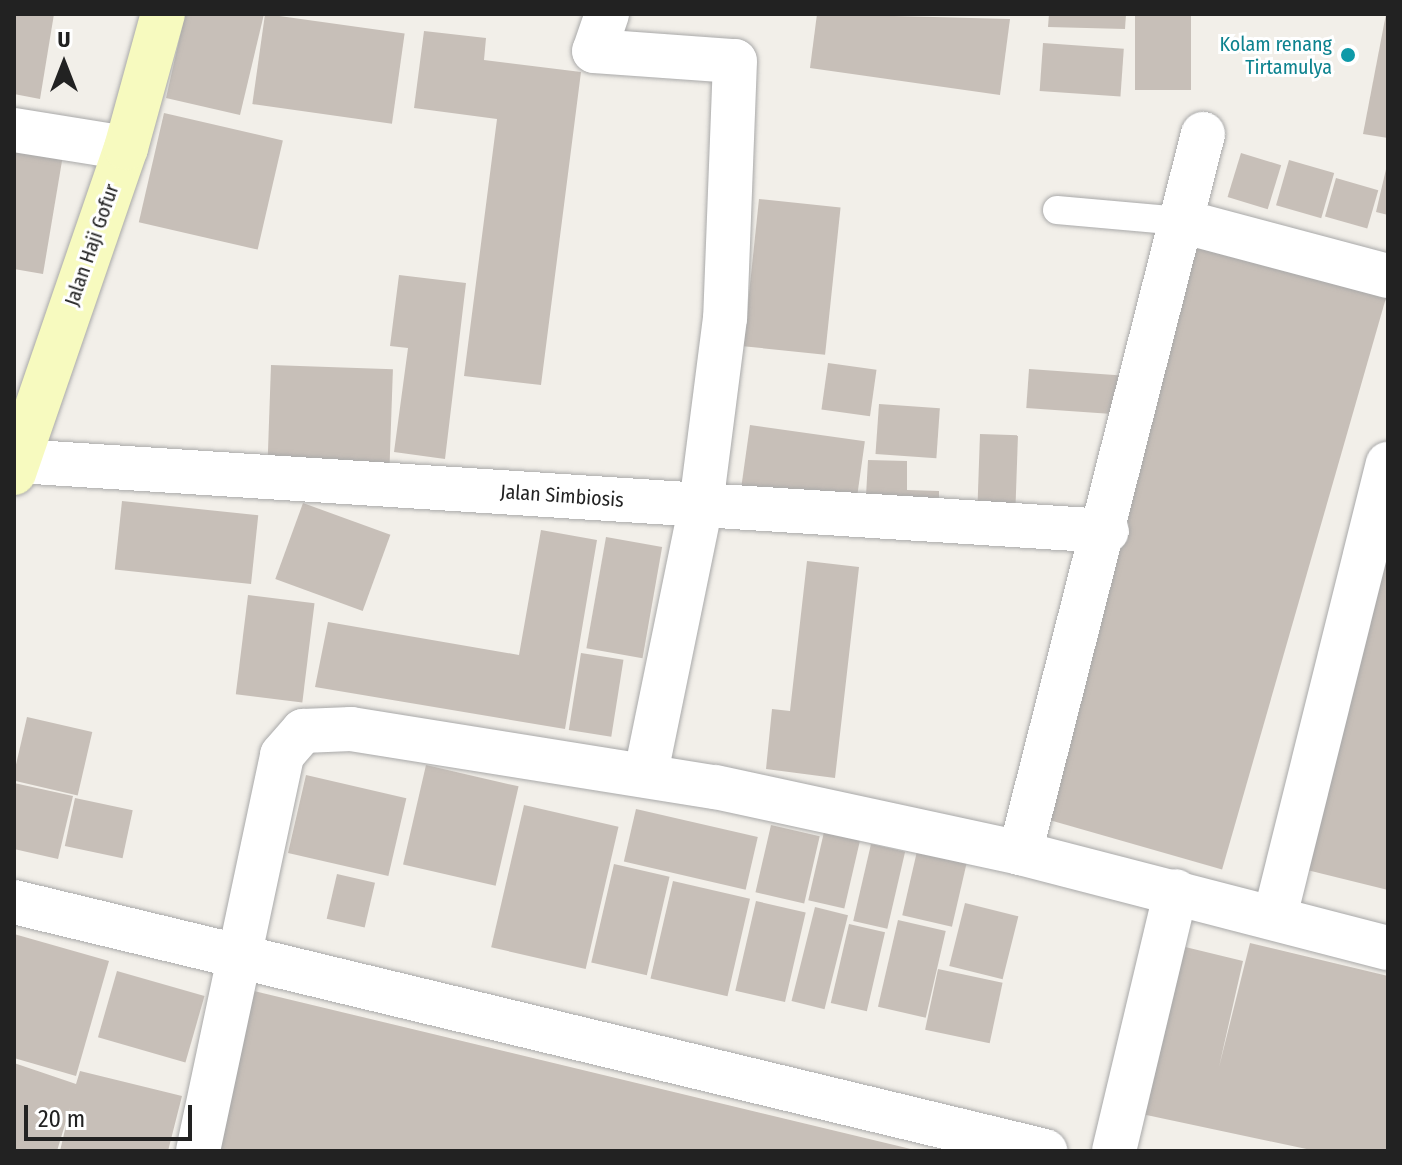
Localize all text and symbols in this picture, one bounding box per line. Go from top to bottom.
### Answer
north arrow [24,24,104,104]
text: U [58,26,70,53]
place label: Kolam renang Tirtamulya [1220,32,1332,79]
marker: Kolam renang Tirtamulya [1339,46,1357,64]
street label: Jalan Haji Gofur [60,181,124,309]
street label: Jalan Simbiosis [499,480,625,512]
scale bar [28,1089,196,1139]
text: 20 m [38,1105,85,1133]

